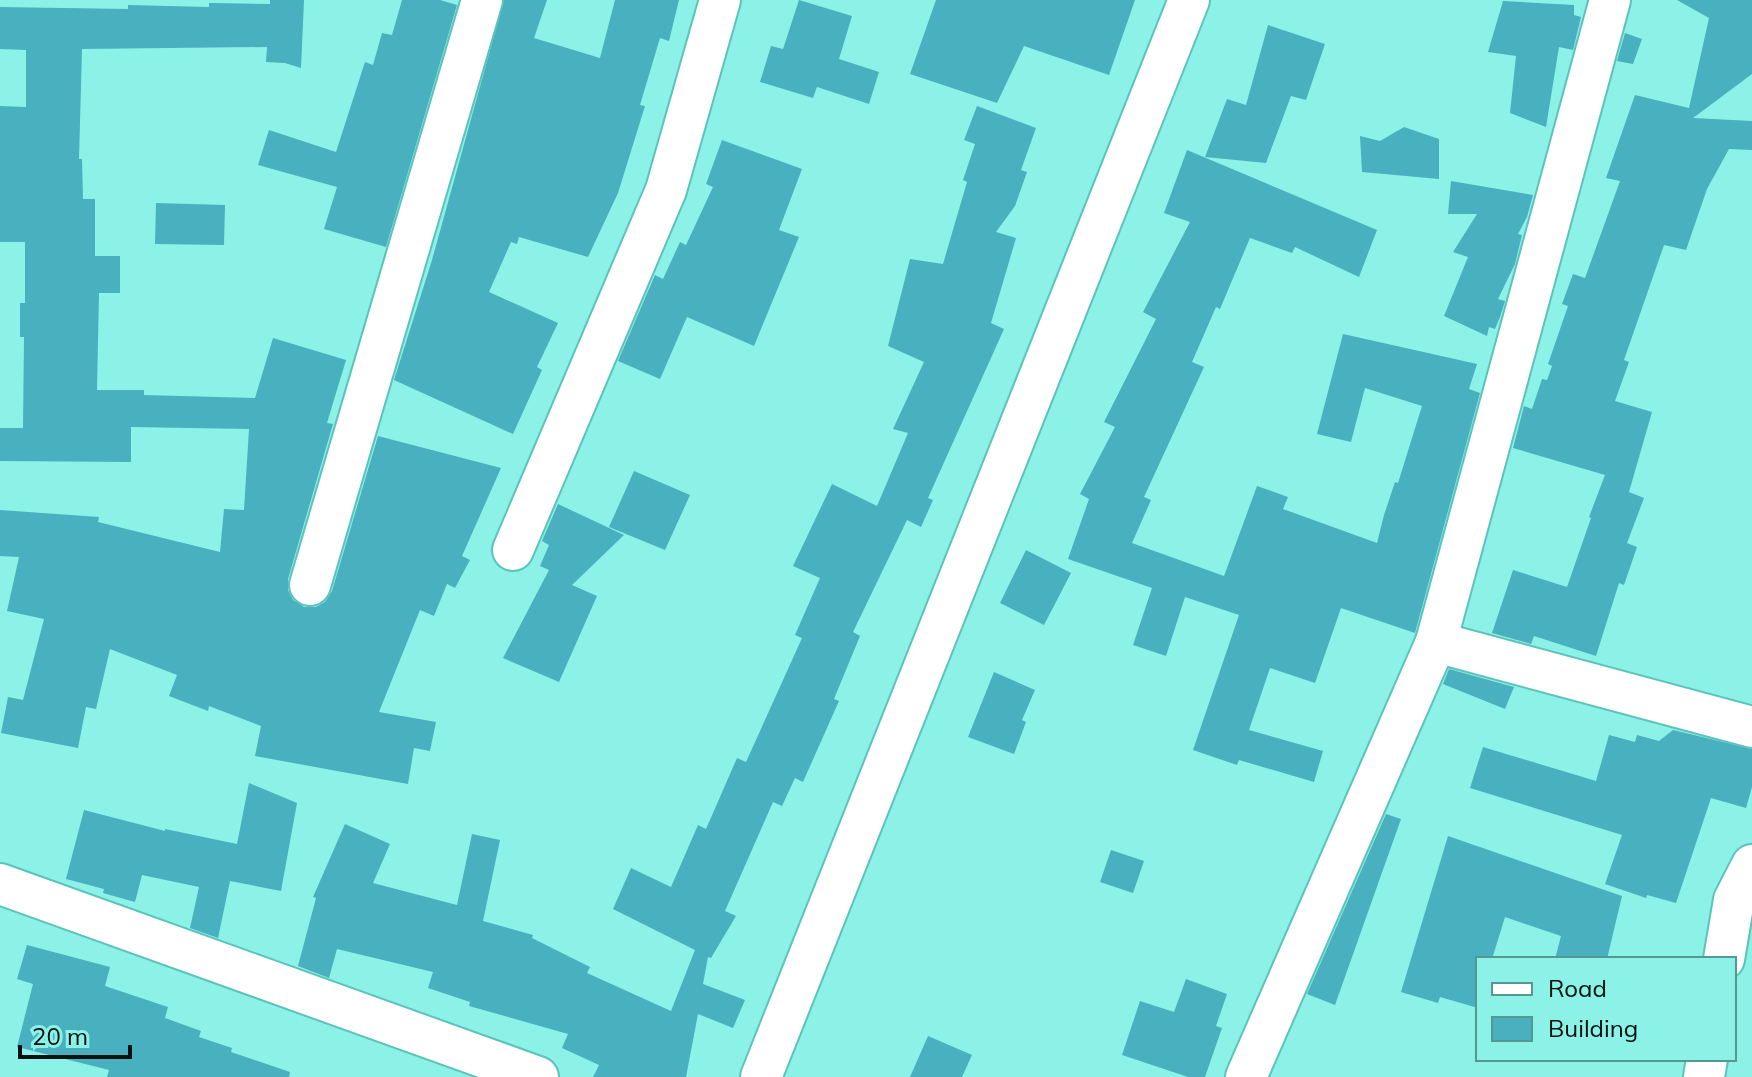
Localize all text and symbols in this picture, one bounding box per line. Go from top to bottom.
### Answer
legend [1476,957,1736,1061]
text: Road [1548,973,1607,1003]
scale bar [20,1009,130,1059]
text: Building [1548,1013,1638,1043]
text: 20 m [32,1021,88,1051]

